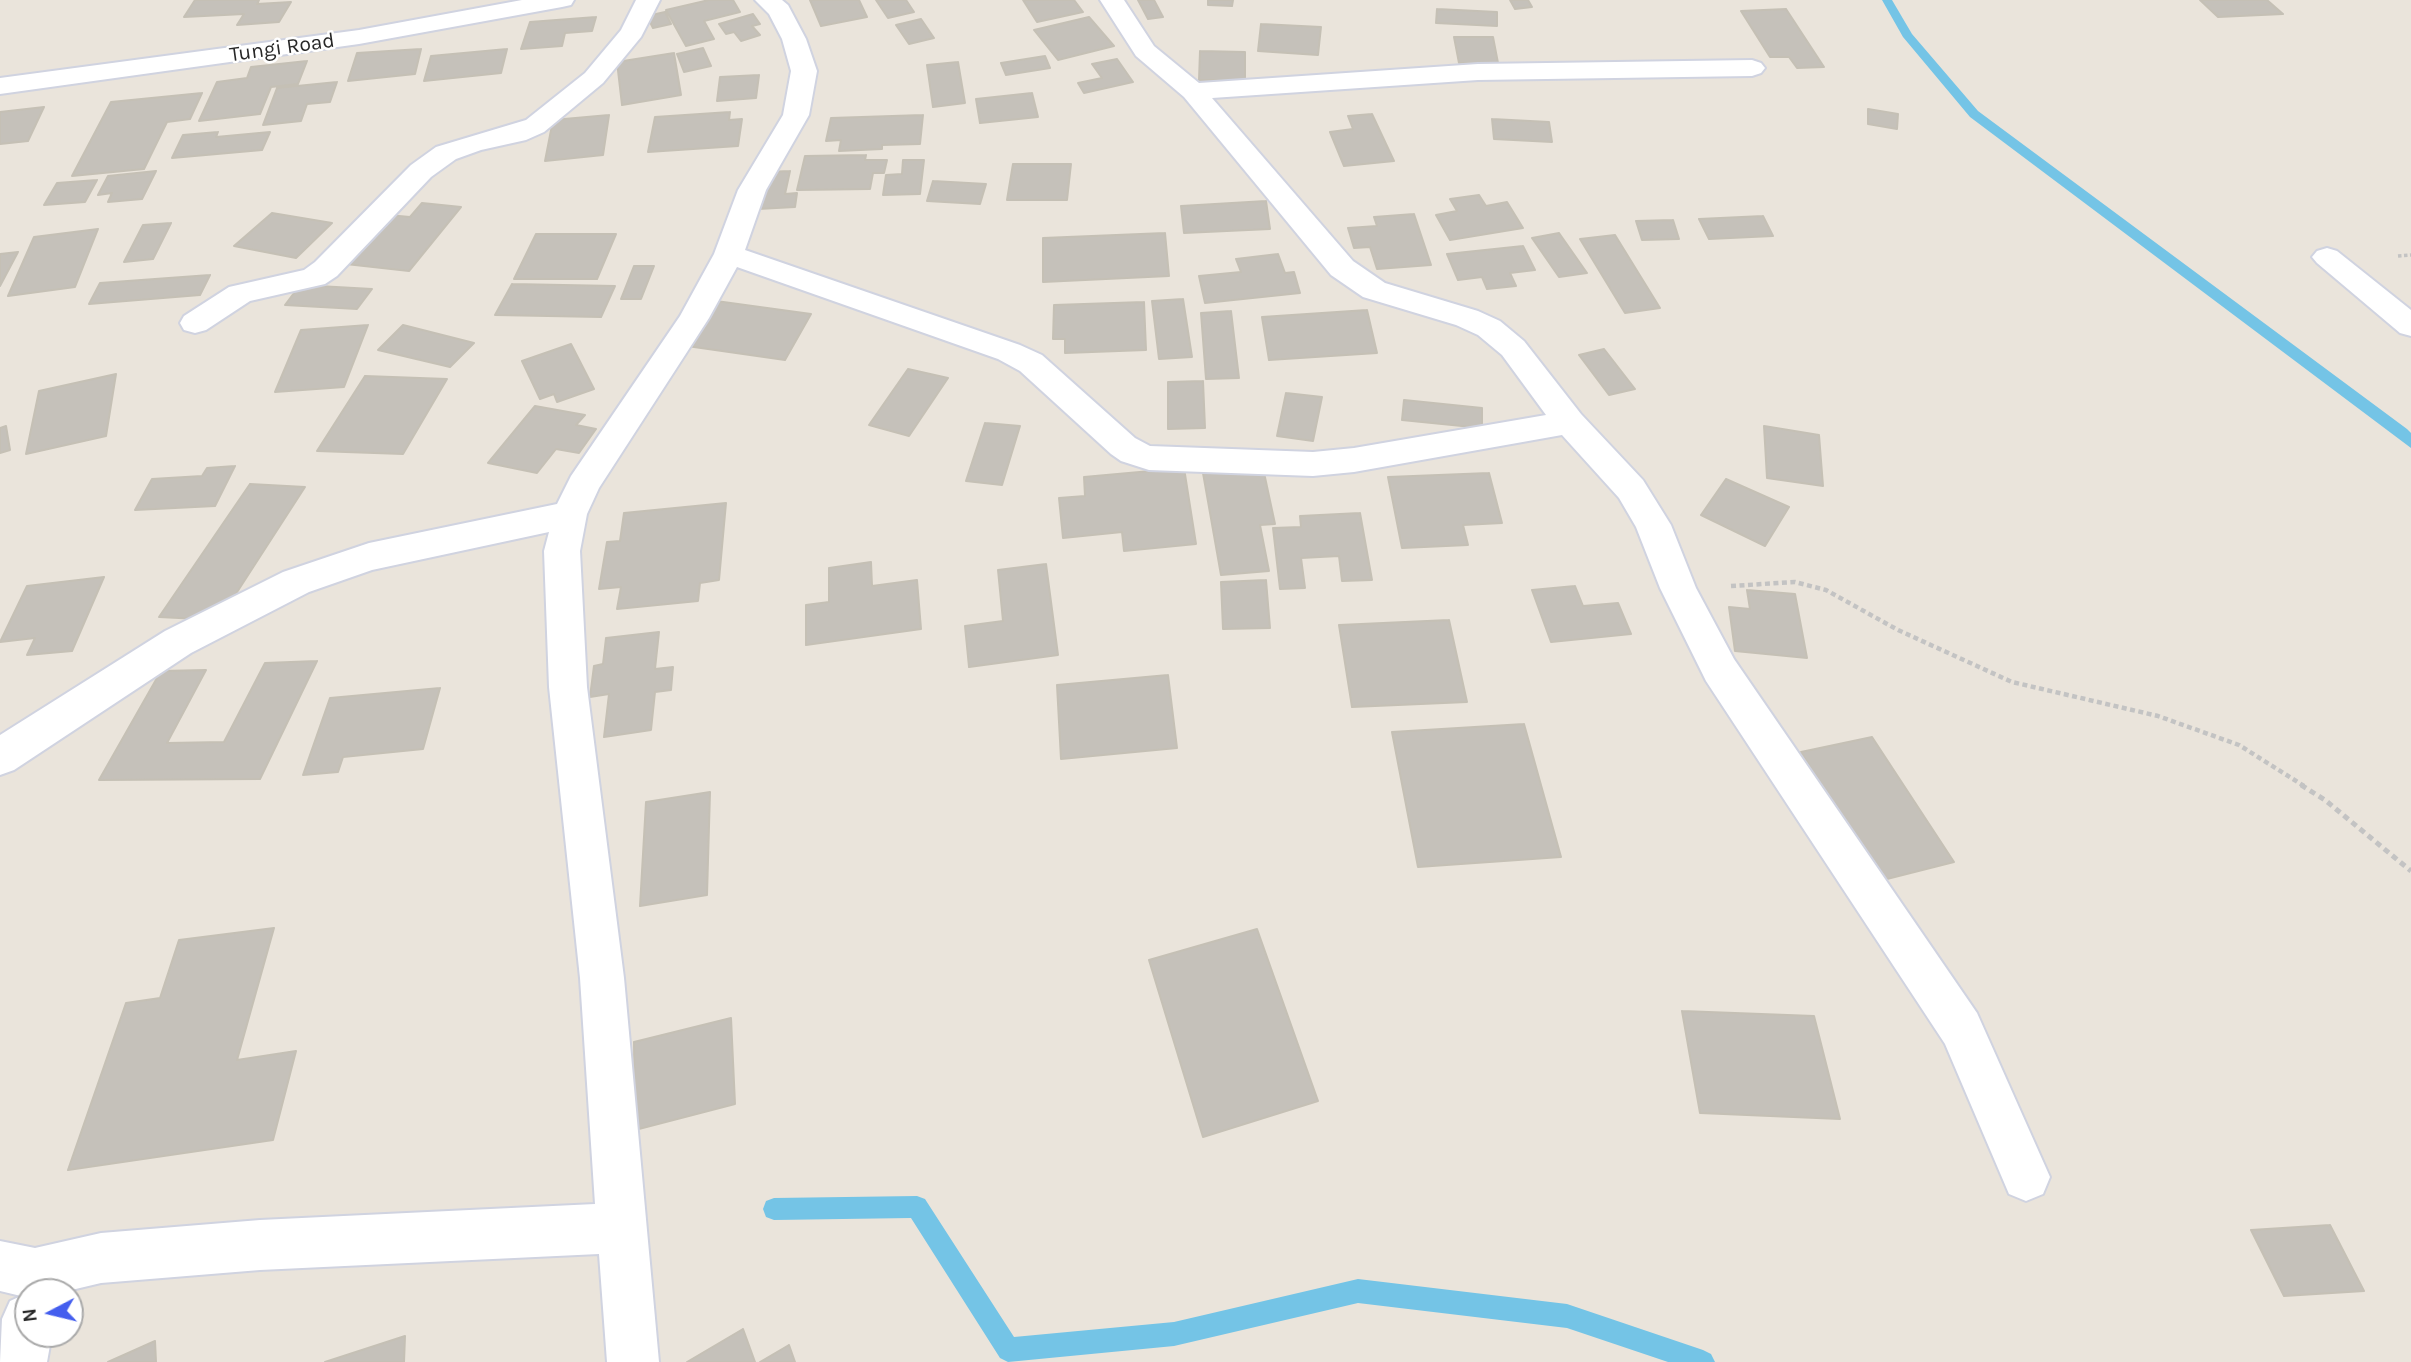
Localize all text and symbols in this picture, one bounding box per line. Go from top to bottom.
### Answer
street label: Tungi Road [228,28,336,68]
north arrow [14,1278,84,1348]
text: N [18,1307,42,1323]

